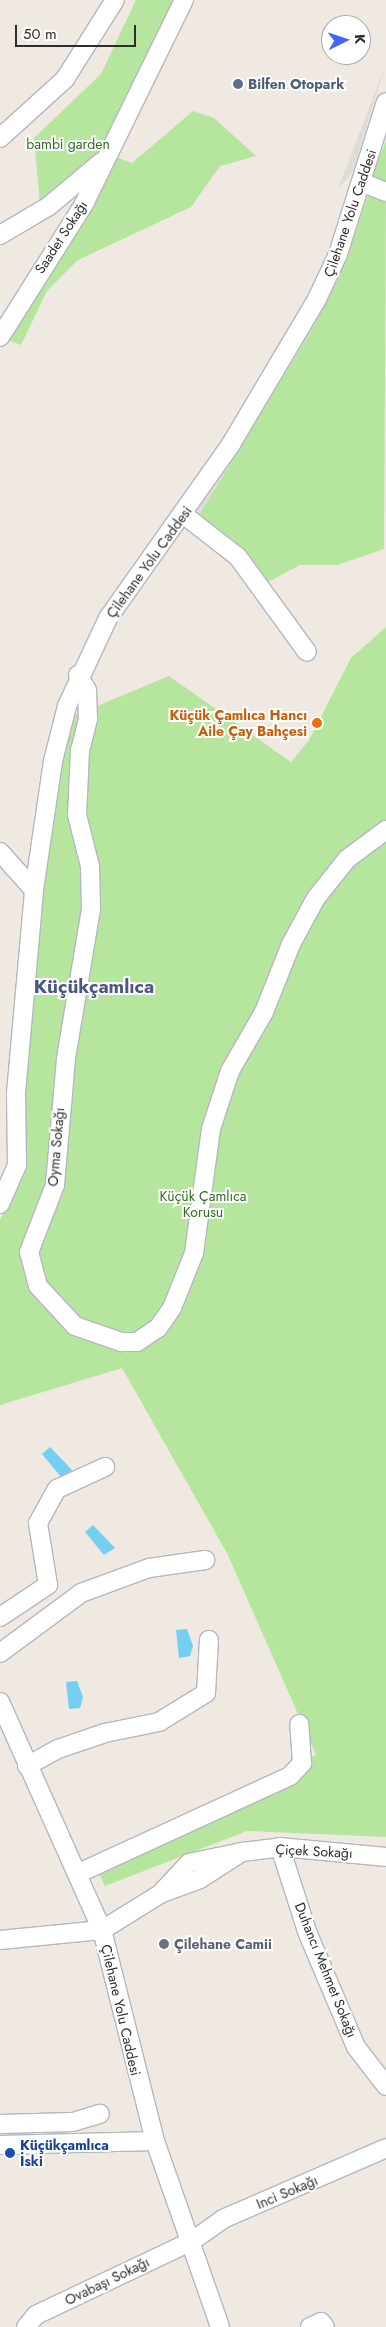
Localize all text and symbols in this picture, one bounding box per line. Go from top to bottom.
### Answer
scale bar [18,15,139,47]
north arrow [321,15,371,65]
text: 50 m [23,23,57,45]
text: K [350,33,370,45]
place label: Bilfen Otopark [248,76,344,92]
marker: Bilfen Otopark [232,78,244,90]
park label: bambi garden [26,136,110,152]
street label: Çilehane Yolu Caddesi [320,147,380,279]
street label: Saadet Sokağı [31,197,91,277]
street label: Çilehane Yolu Caddesi [103,503,195,621]
place label: Küçük Çamlıca Hancı Aile Çay Bahçesi [169,707,307,740]
marker: Küçük Çamlıca Hancı Aile Çay Bahçesi [311,717,323,729]
district label: Küçükçamlıca [34,976,154,998]
street label: Oyma Sokağı [44,1107,68,1187]
park label: Küçük Çamlıca Korusu [159,1188,247,1220]
street label: Çiçek Sokağı [275,1841,353,1861]
street label: Duhancı Mehmet Sokağı [291,1900,361,2040]
place label: Çilehane Camii [174,1936,272,1952]
marker: Çilehane Camii [158,1938,170,1950]
street label: Çilehane Yolu Caddesi [98,1943,144,2077]
place label: Küçükçamlıca İski [20,2137,109,2170]
marker: Küçükçamlıca İski [4,2147,16,2159]
street label: Inci Sokağı [254,2172,320,2212]
street label: Ovabaşı Sokağı [62,2253,152,2309]

